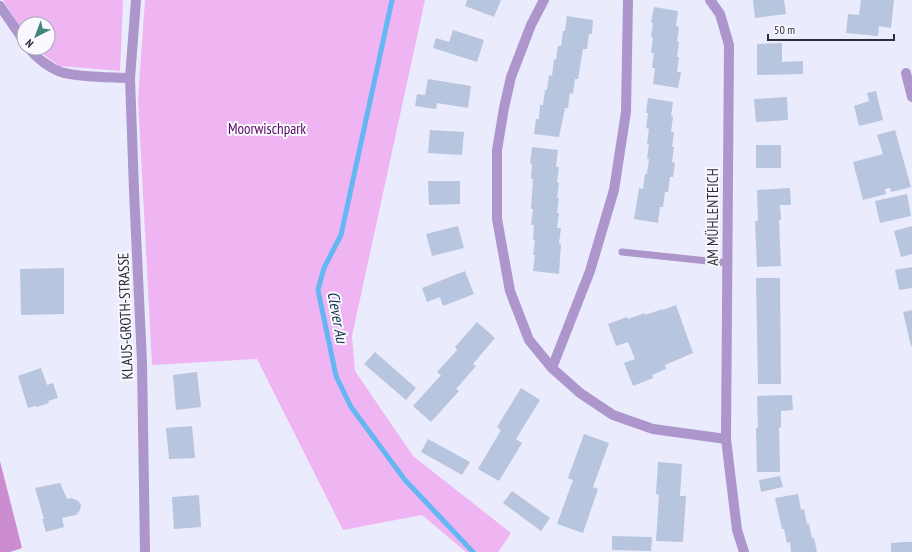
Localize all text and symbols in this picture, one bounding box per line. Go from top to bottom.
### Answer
north arrow [16,16,56,56]
scale bar [768,16,894,42]
text: 50 m [774,22,795,37]
text: N [22,36,36,51]
park label: Moorwischpark [228,119,306,138]
street label: AM MÜHLENTEICH [703,168,722,266]
street label: KLAUS-GROTH-STRASSE [113,252,137,380]
water label: Clever Au [324,290,353,345]

